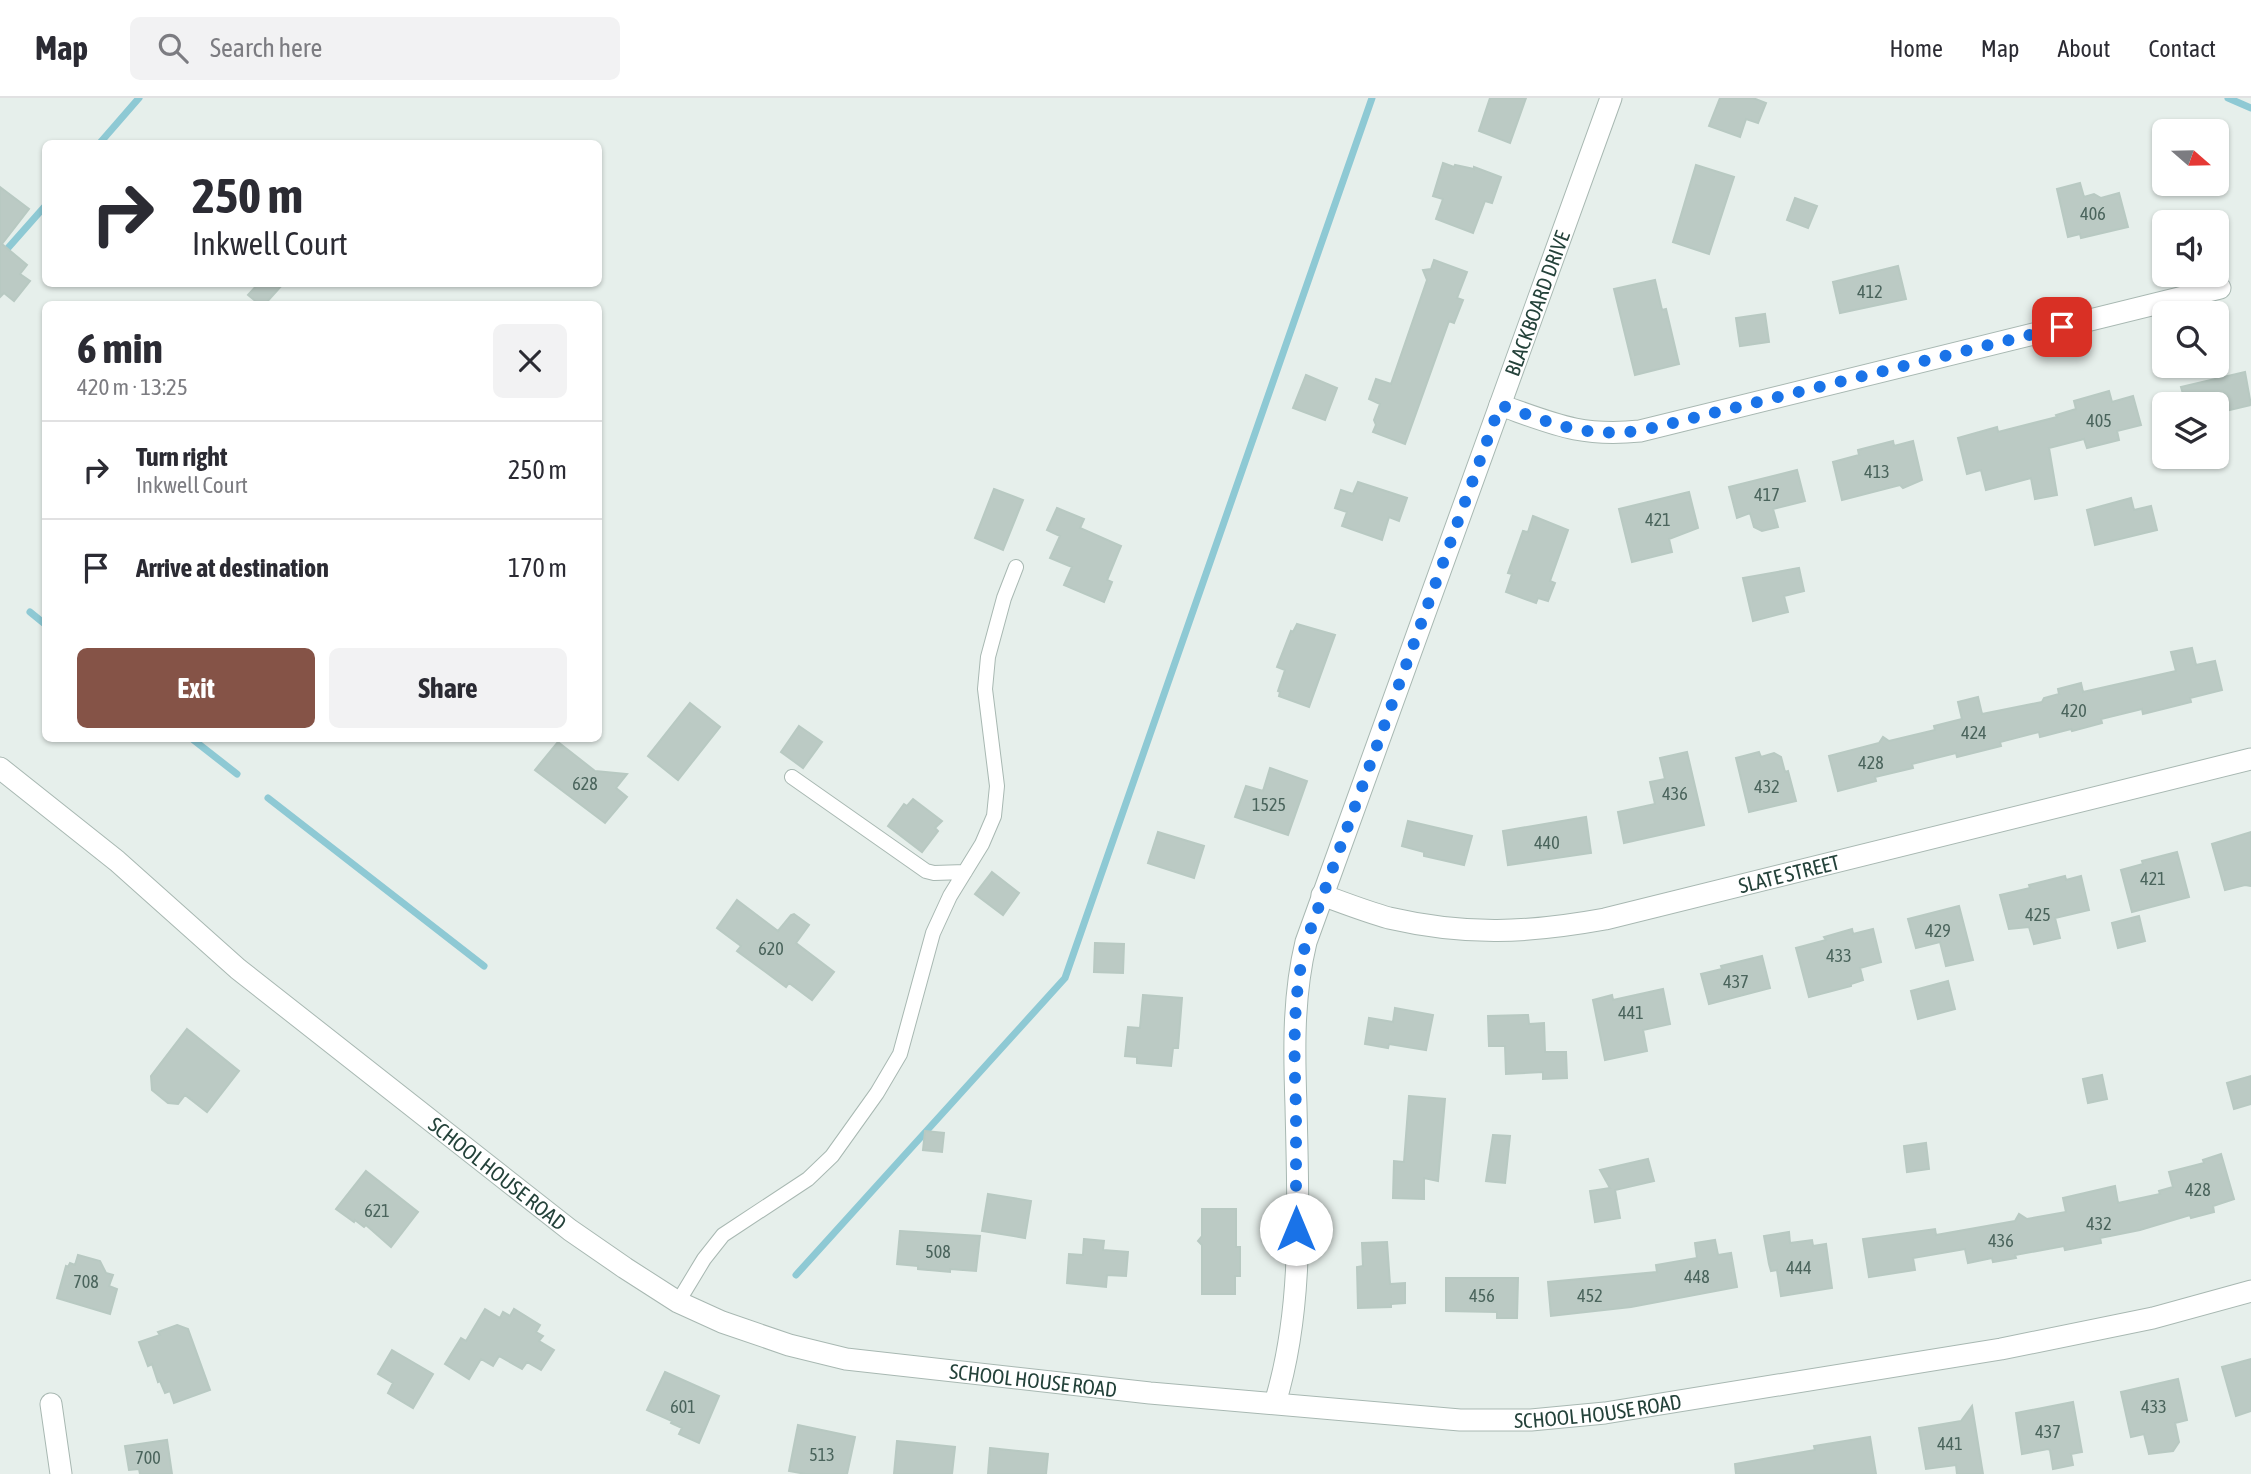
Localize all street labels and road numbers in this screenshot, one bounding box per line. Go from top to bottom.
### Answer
street label: BLACKBOARD DRIVE [1500,227,1574,379]
street label: SLATE STREET [1736,849,1842,898]
street label: SCHOOL HOUSE ROAD [424,1112,571,1235]
street label: SCHOOL HOUSE ROAD [948,1359,1118,1401]
street label: SCHOOL HOUSE ROAD [1514,1389,1683,1432]

